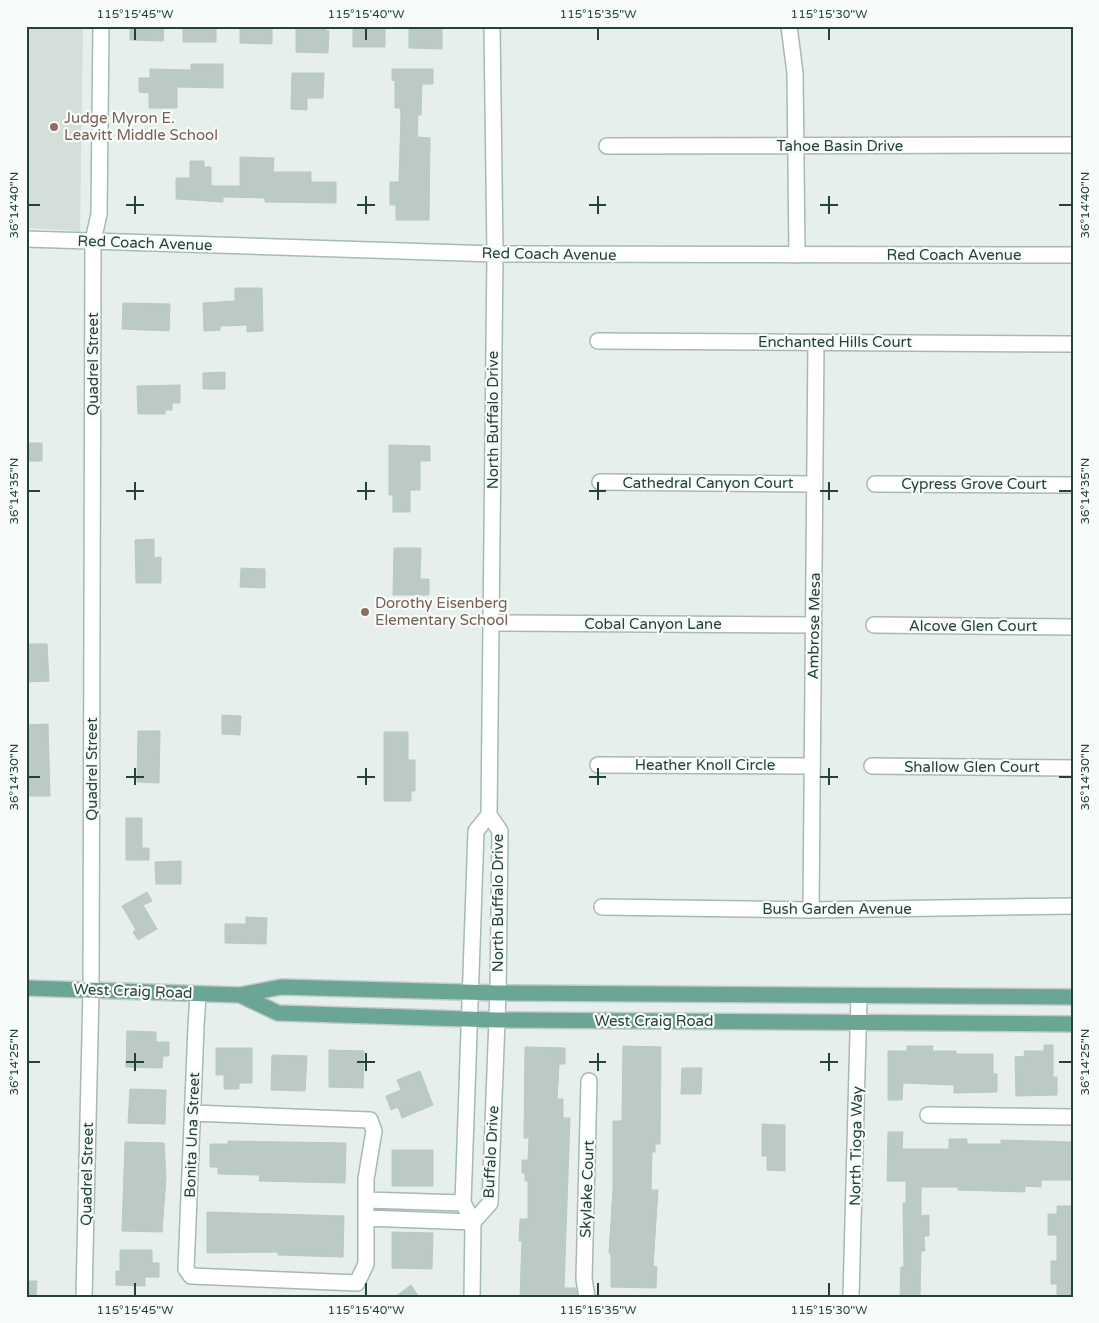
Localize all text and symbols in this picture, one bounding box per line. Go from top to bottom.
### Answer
text: 115°15'45"W [97,7,173,21]
text: 115°15'40"W [328,7,404,21]
text: 115°15'35"W [560,7,636,21]
text: 115°15'30"W [791,7,867,21]
place label: Judge Myron E. Leavitt Middle School [64,109,218,144]
marker: Judge Myron E. Leavitt Middle School [48,121,60,133]
street label: Tahoe Basin Drive [777,137,903,155]
text: 36°14'40"N [7,172,21,238]
text: 36°14'40"N [1078,172,1092,238]
street label: Red Coach Avenue [77,232,213,254]
street label: Red Coach Avenue [481,244,617,264]
street label: Red Coach Avenue [887,246,1022,264]
street label: Quadrel Street [84,312,102,416]
street label: Enchanted Hills Court [758,333,912,351]
street label: North Buffalo Drive [484,351,502,489]
text: 36°14'35"N [7,458,21,524]
text: 36°14'35"N [1078,458,1092,524]
street label: Cathedral Canyon Court [622,474,794,492]
street label: Cypress Grove Court [901,475,1047,493]
street label: Ambrose Mesa [804,572,824,680]
place label: Dorothy Eisenberg Elementary School [375,594,508,629]
marker: Dorothy Eisenberg Elementary School [359,606,371,618]
street label: Cobal Canyon Lane [584,615,722,633]
street label: Alcove Glen Court [909,617,1038,635]
street label: Quadrel Street [83,717,101,821]
text: 36°14'30"N [7,744,21,810]
text: 36°14'30"N [1078,744,1092,810]
street label: Heather Knoll Circle [635,756,775,774]
street label: Shallow Glen Court [904,758,1040,776]
street label: North Buffalo Drive [489,834,507,972]
street label: Bush Garden Avenue [762,900,912,918]
street label: West Craig Road [73,980,193,1002]
street label: West Craig Road [594,1012,714,1030]
text: 36°14'25"N [7,1029,21,1095]
text: 36°14'25"N [1078,1029,1092,1095]
street label: Bonita Una Street [181,1072,203,1198]
street label: North Tioga Way [846,1086,866,1206]
street label: Buffalo Drive [480,1105,502,1199]
street label: Quadrel Street [77,1122,97,1226]
street label: Skylake Court [576,1140,598,1238]
text: 115°15'45"W [97,1303,173,1317]
text: 115°15'40"W [328,1303,404,1317]
text: 115°15'35"W [560,1303,636,1317]
text: 115°15'30"W [791,1303,867,1317]

